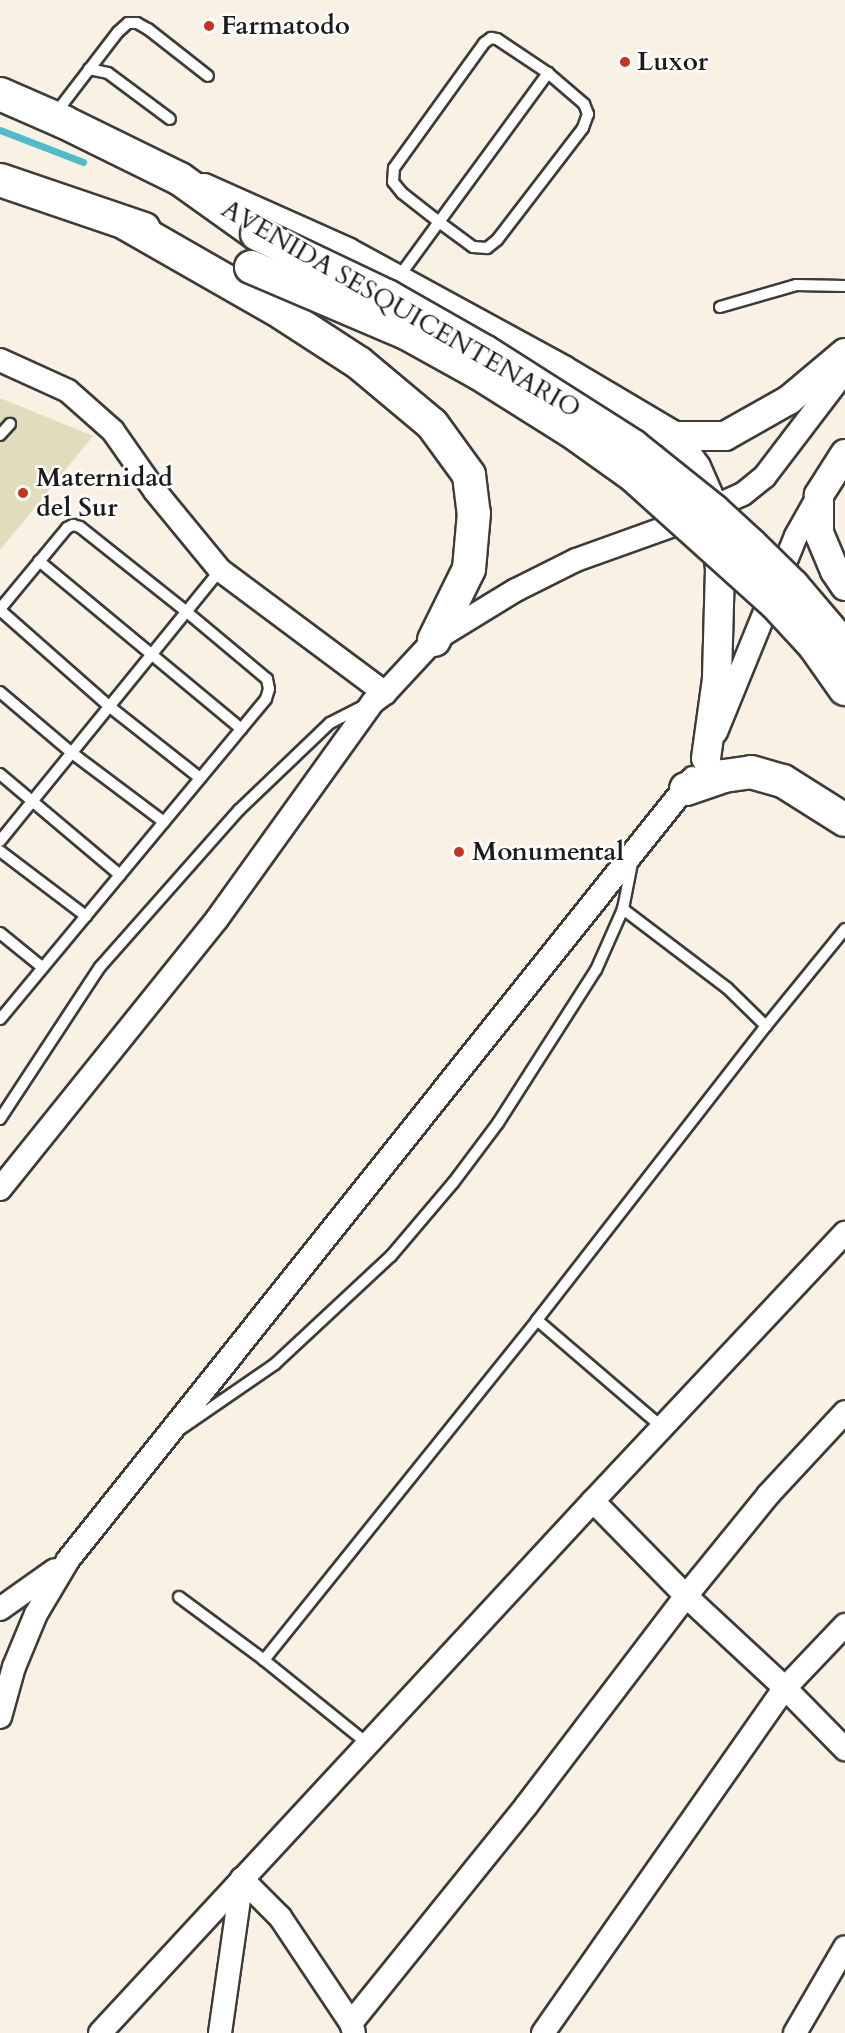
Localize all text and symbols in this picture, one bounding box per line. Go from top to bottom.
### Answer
place label: Farmatodo [221,10,350,42]
marker: Farmatodo [202,19,216,33]
place label: Luxor [637,46,708,78]
marker: Luxor [618,55,632,69]
street label: AVENIDA SESQUICENTENARIO [216,193,586,425]
place label: Maternidad del Sur [36,462,173,524]
marker: Maternidad del Sur [14,484,32,502]
place label: Monumental [472,836,624,868]
marker: Monumental [450,843,468,861]

